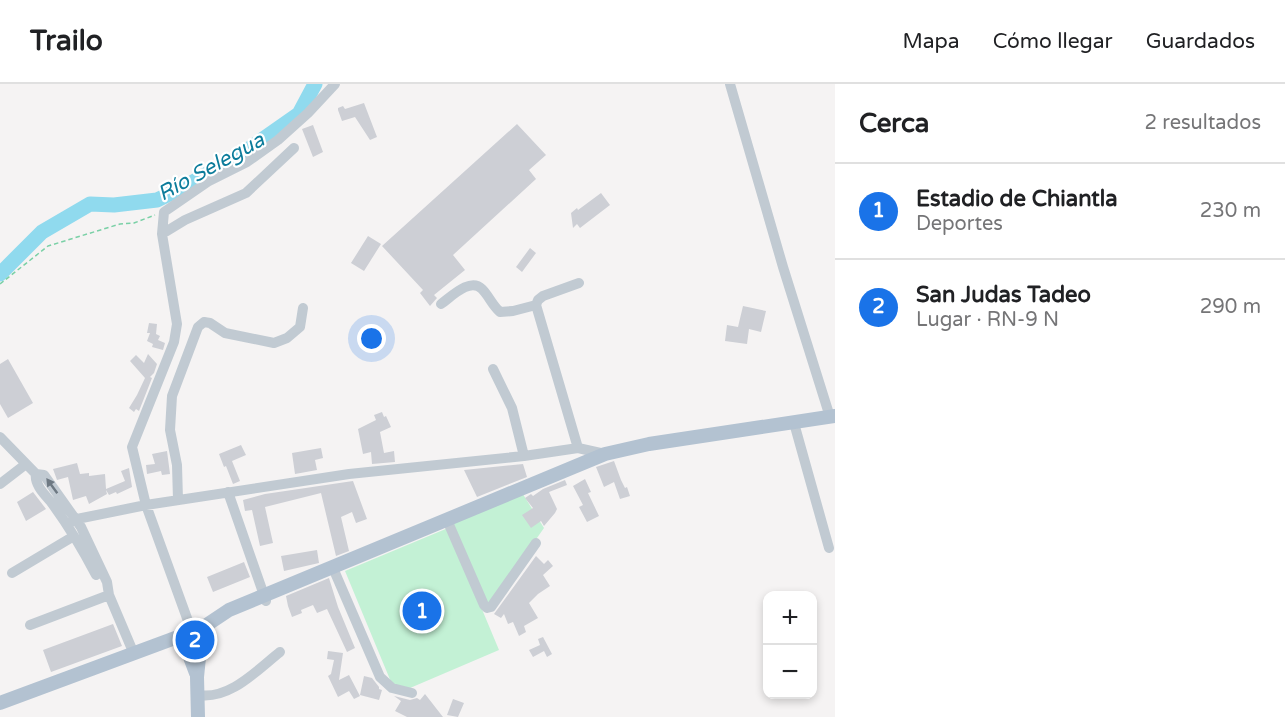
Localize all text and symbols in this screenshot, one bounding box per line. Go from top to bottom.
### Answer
text: Trailo [30,24,103,58]
text: Mapa [902,29,960,54]
text: Cómo llegar [993,29,1113,54]
text: Guardados [1146,29,1255,54]
text: Cerca [859,108,929,139]
text: 2 resultados [1145,111,1261,135]
water label: Río Selegua [153,127,270,207]
text: Estadio de Chiantla [916,186,1118,212]
text: 1 [872,199,885,223]
text: 230 m [1200,199,1261,223]
text: Deportes [916,212,1003,236]
text: San Judas Tadeo [916,282,1091,308]
text: 2 [872,295,885,319]
text: 290 m [1200,295,1261,319]
text: Lugar · RN-9 N [916,308,1059,332]
your location [357,324,386,353]
one-way arrow [46,478,58,494]
pin: 1 [402,588,442,634]
map controls [763,591,817,699]
button: + [763,591,817,645]
pin: 2 [176,618,214,662]
button: − [763,645,817,699]

